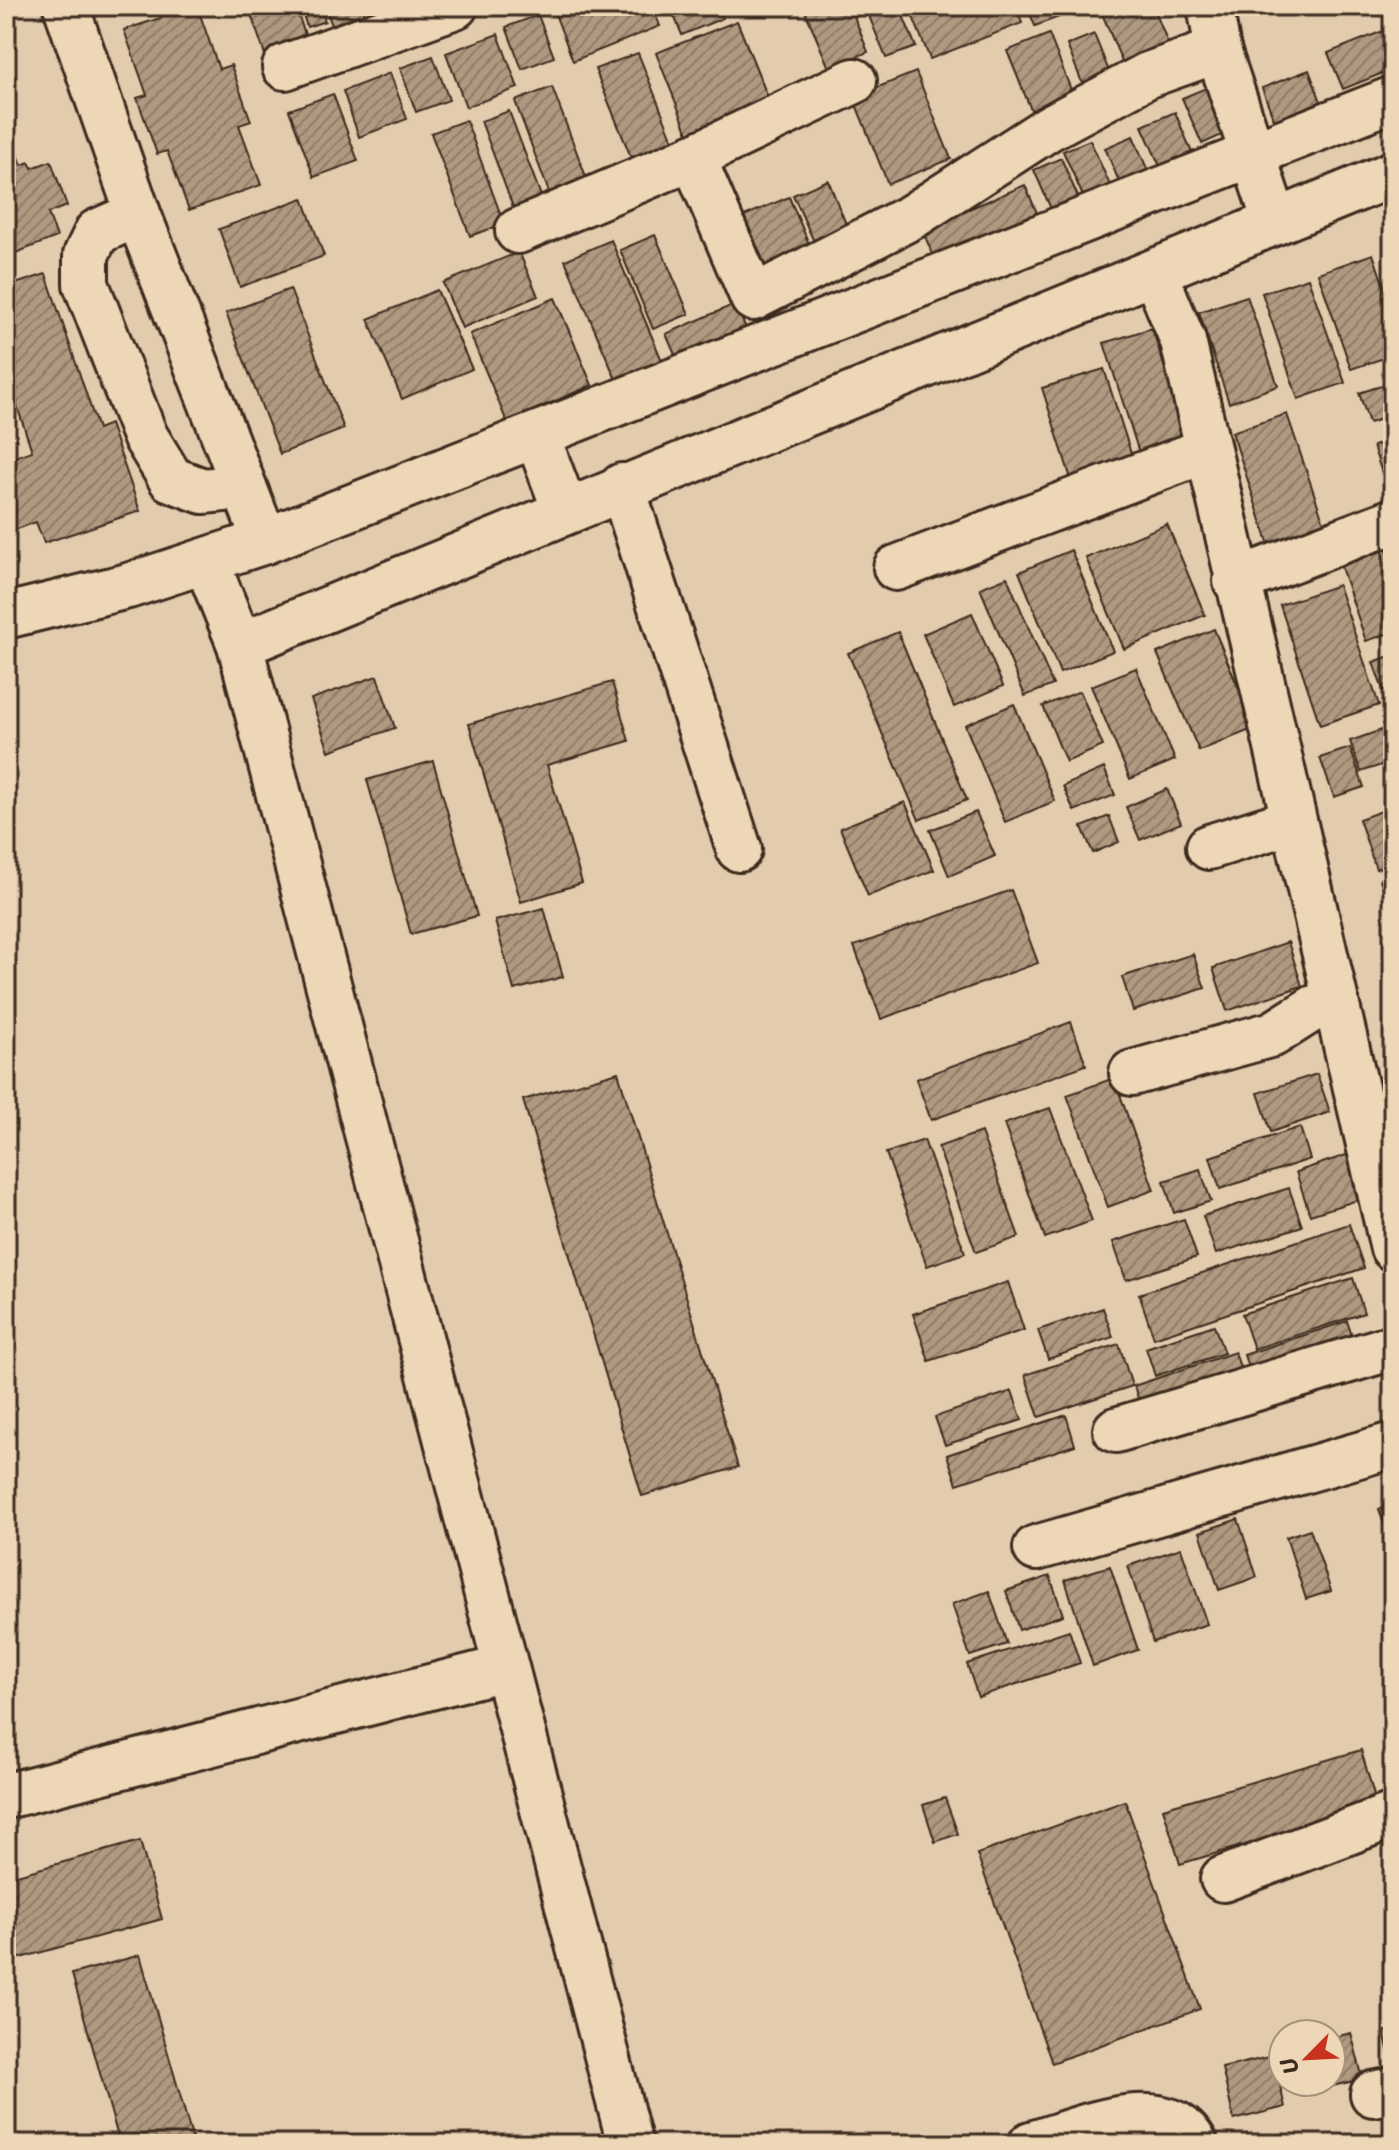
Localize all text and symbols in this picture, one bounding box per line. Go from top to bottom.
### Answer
north arrow [1267,2018,1347,2098]
text: U [1268,2050,1310,2081]

